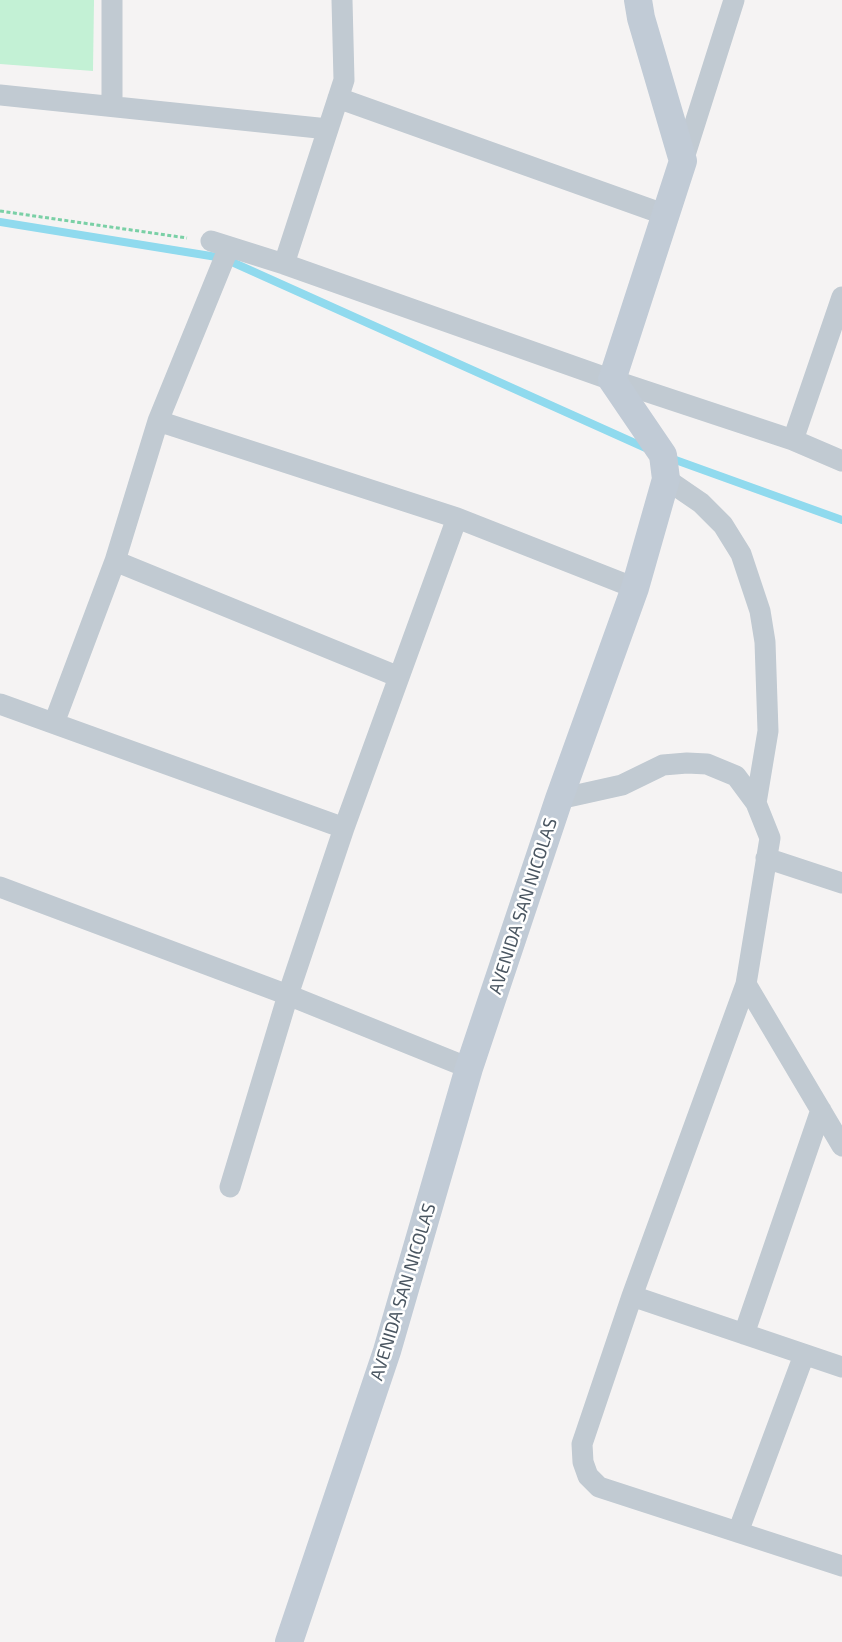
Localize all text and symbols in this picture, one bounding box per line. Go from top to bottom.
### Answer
street label: AVENIDA SAN NICOLAS [484,815,562,997]
street label: AVENIDA SAN NICOLAS [366,1201,440,1383]

